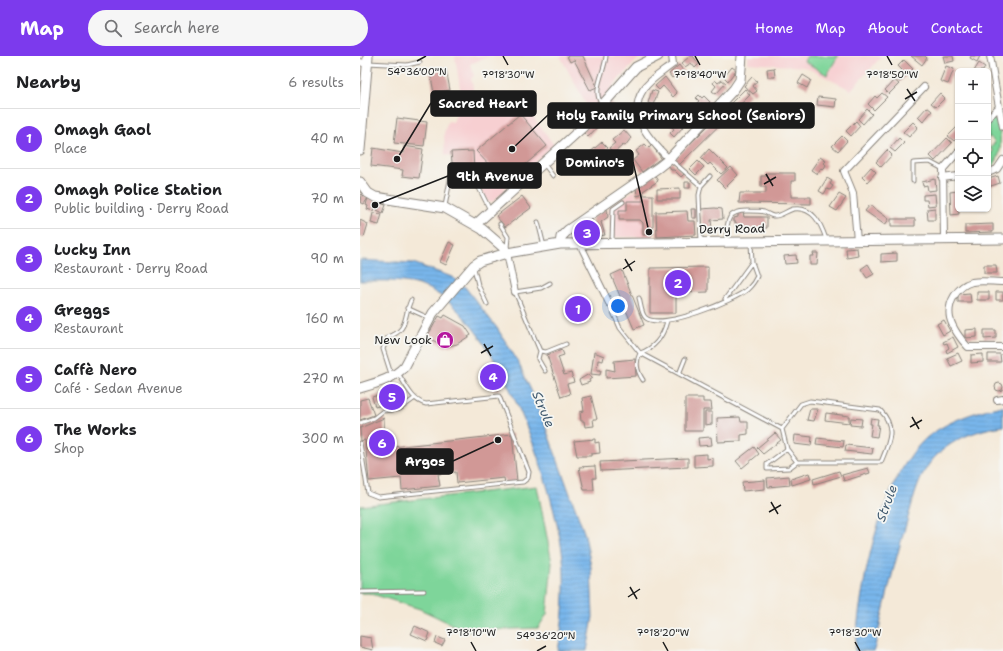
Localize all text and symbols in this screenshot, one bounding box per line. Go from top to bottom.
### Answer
search box [88,10,368,46]
text: Map [20,16,64,41]
icon: search [102,17,124,39]
text: Search here [134,18,220,38]
text: Home [755,19,794,37]
text: Map [816,19,846,37]
text: About [868,19,909,37]
text: Contact [931,19,983,37]
text: 54°36'00"N [387,65,447,78]
text: 7°18'30"W [481,68,535,81]
text: 7°18'40"W [674,68,727,81]
text: 7°18'50"W [866,68,919,81]
map controls [955,68,991,212]
button: + [955,68,991,104]
text: Nearby [16,71,81,93]
text: 6 results [288,74,344,91]
callout: Sacred Heart [431,91,536,116]
text: Sacred Heart [438,95,528,112]
callout: Holy Family Primary School (Seniors) [548,103,814,128]
button: − [955,104,991,140]
text: Holy Family Primary School (Seniors) [556,107,806,124]
text: Omagh Gaol [54,120,151,140]
text: 1 [26,130,32,147]
text: 40 m [310,130,344,147]
text: Place [54,140,87,157]
button: locate [955,140,991,176]
callout: Domino's [557,150,633,175]
text: Domino's [565,154,625,171]
callout: 9th Avenue [448,163,541,188]
text: 9th Avenue [456,168,534,185]
button: layers [955,176,991,212]
text: Omagh Police Station [54,180,222,200]
text: 2 [24,190,34,207]
text: 70 m [310,190,344,207]
text: Public building · Derry Road [54,200,229,217]
pin: 3 [574,218,600,248]
street label: Derry Road [699,220,766,238]
text: Lucky Inn [54,240,131,260]
text: 3 [24,250,34,267]
text: 90 m [310,250,344,267]
text: Restaurant · Derry Road [54,260,208,277]
pin: 2 [665,268,691,298]
pin: 1 [565,294,591,324]
your location [608,296,628,316]
text: Greggs [54,300,110,320]
text: 4 [24,310,34,327]
text: 160 m [306,310,344,327]
text: Restaurant [54,320,124,337]
shop icon: New Look [435,330,455,350]
place label: New Look [374,332,432,348]
text: Caffè Nero [54,360,137,380]
pin: 4 [480,362,506,392]
text: 5 [25,370,33,387]
text: 270 m [302,370,344,387]
text: Café · Sedan Avenue [54,380,183,397]
pin: 5 [379,382,405,412]
water label: Strule [528,388,559,430]
text: The Works [54,420,137,440]
pin: 6 [369,428,395,458]
text: 6 [24,430,34,447]
text: 300 m [301,430,344,447]
text: Shop [54,440,84,457]
callout: Argos [397,449,453,474]
text: Argos [405,453,445,470]
water label: Strule [872,482,901,524]
text: 7°18'10"W [446,626,497,639]
text: 7°18'20"W [637,626,690,639]
text: 7°18'30"W [828,626,882,639]
text: 54°36'20"N [517,629,575,642]

